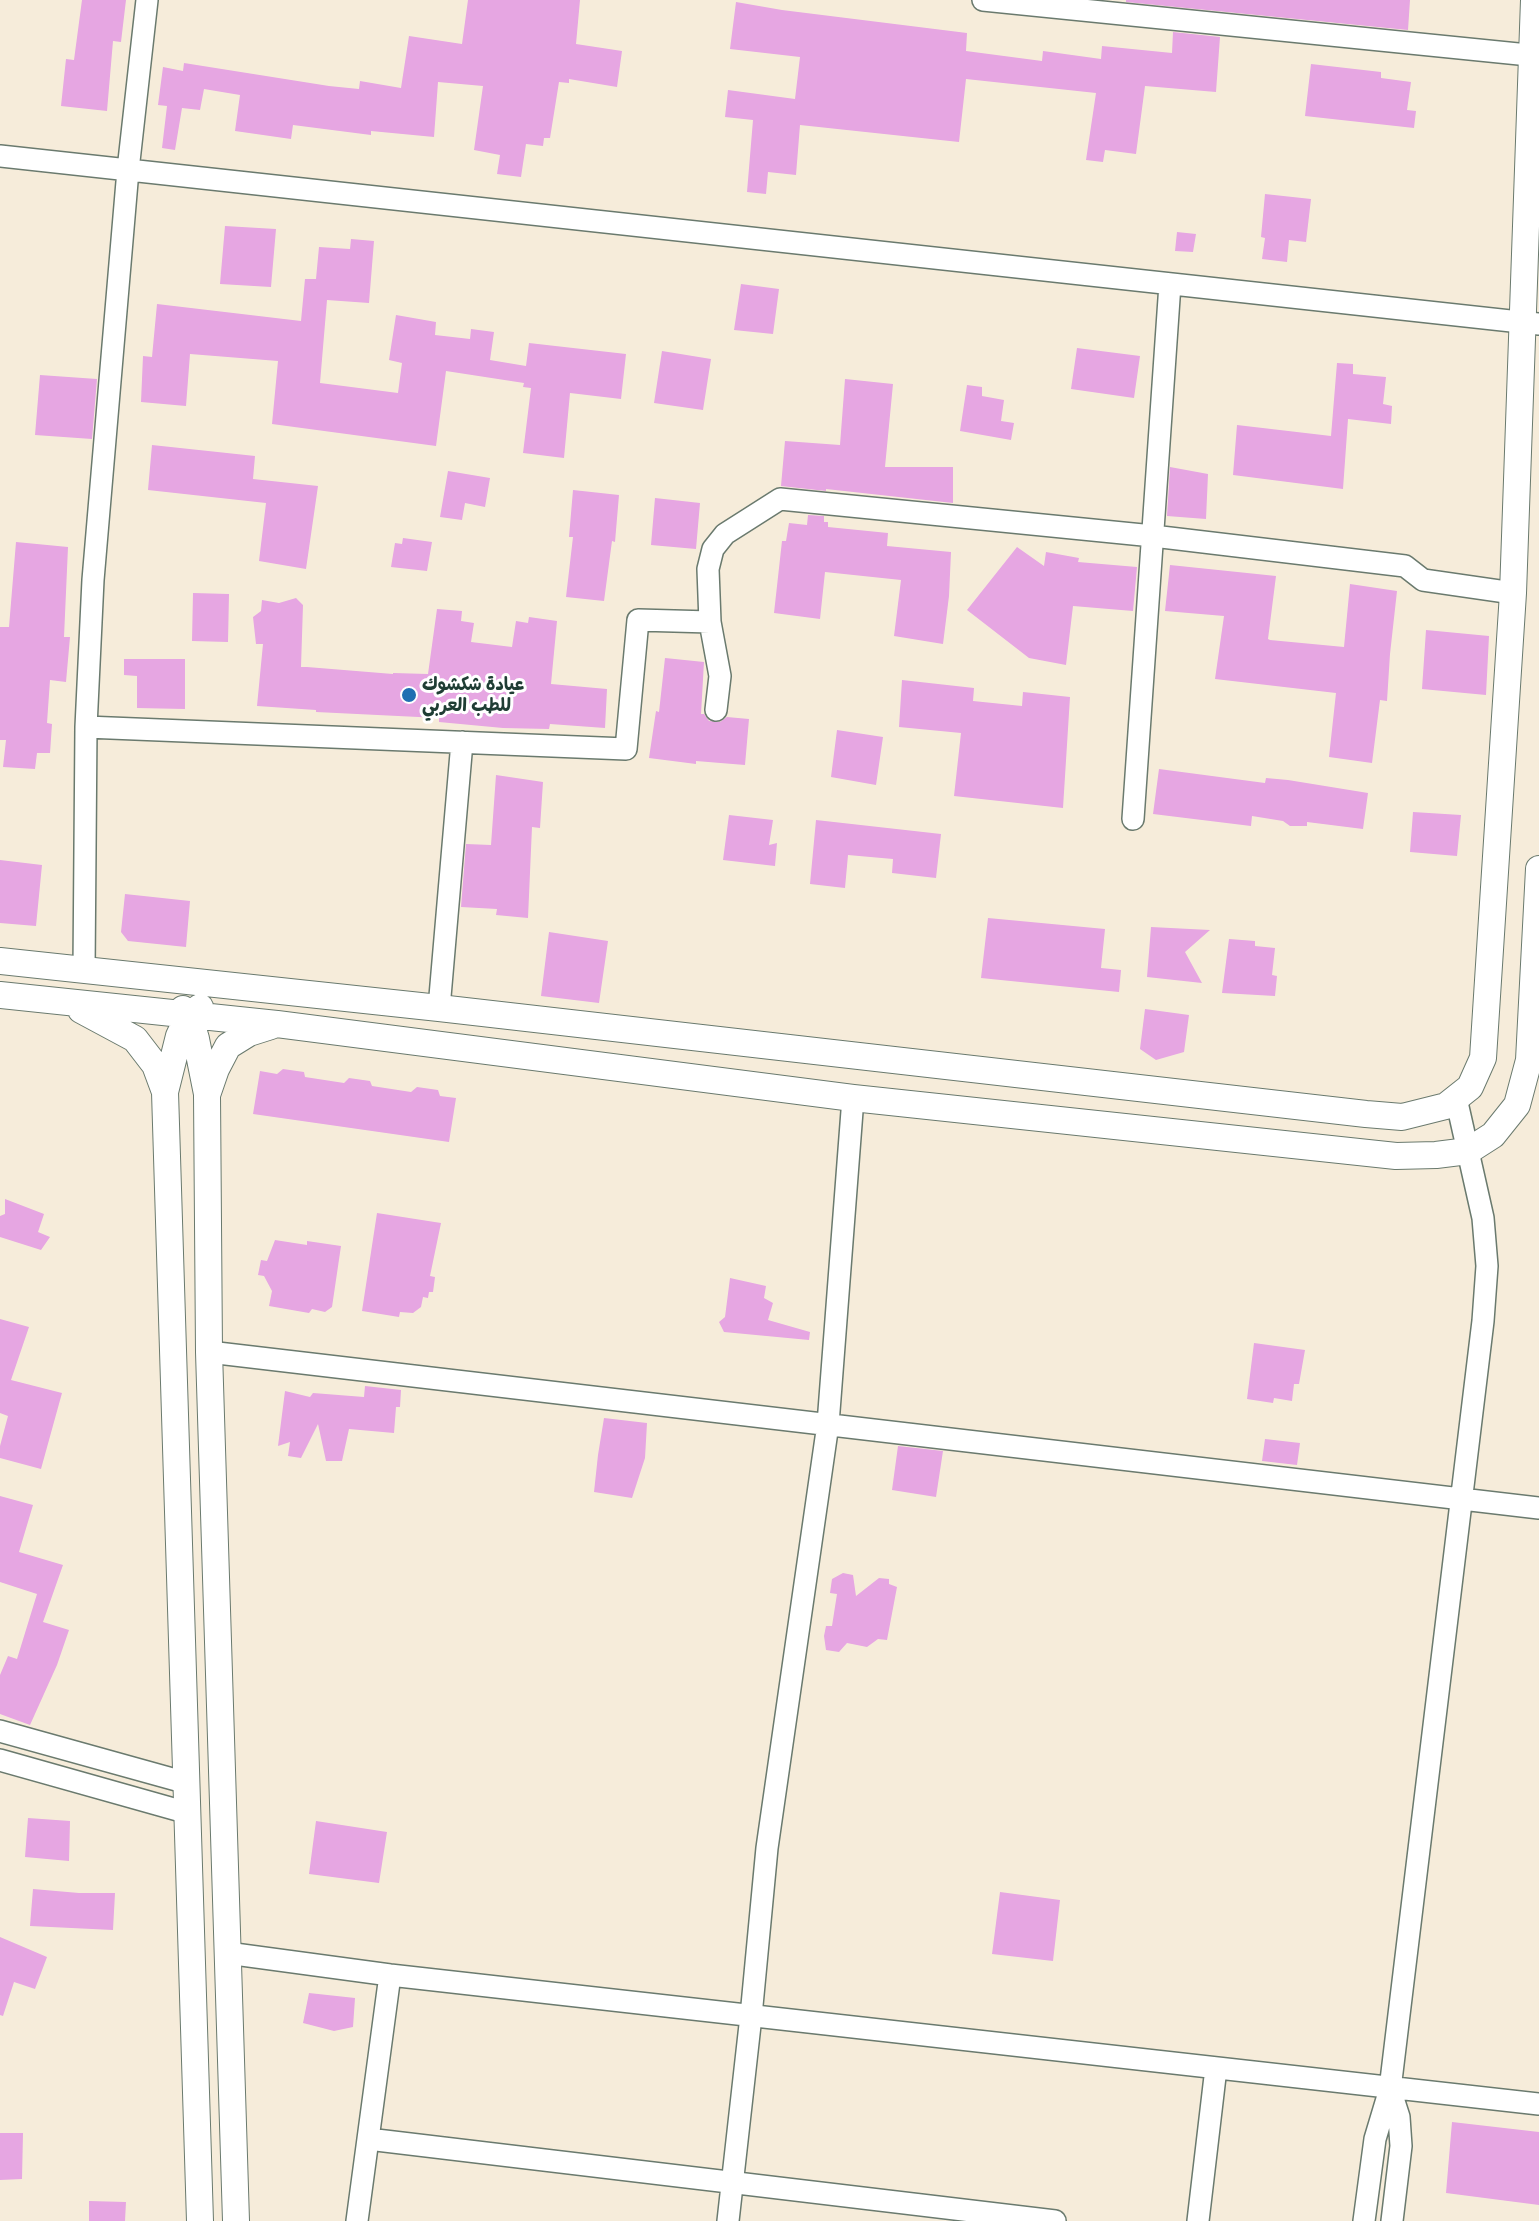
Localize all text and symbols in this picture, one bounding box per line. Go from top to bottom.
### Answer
place label: عيادة شكشوك للطب العربي [422,674,524,716]
marker: عيادة شكشوك للطب العربي [400,686,418,704]

